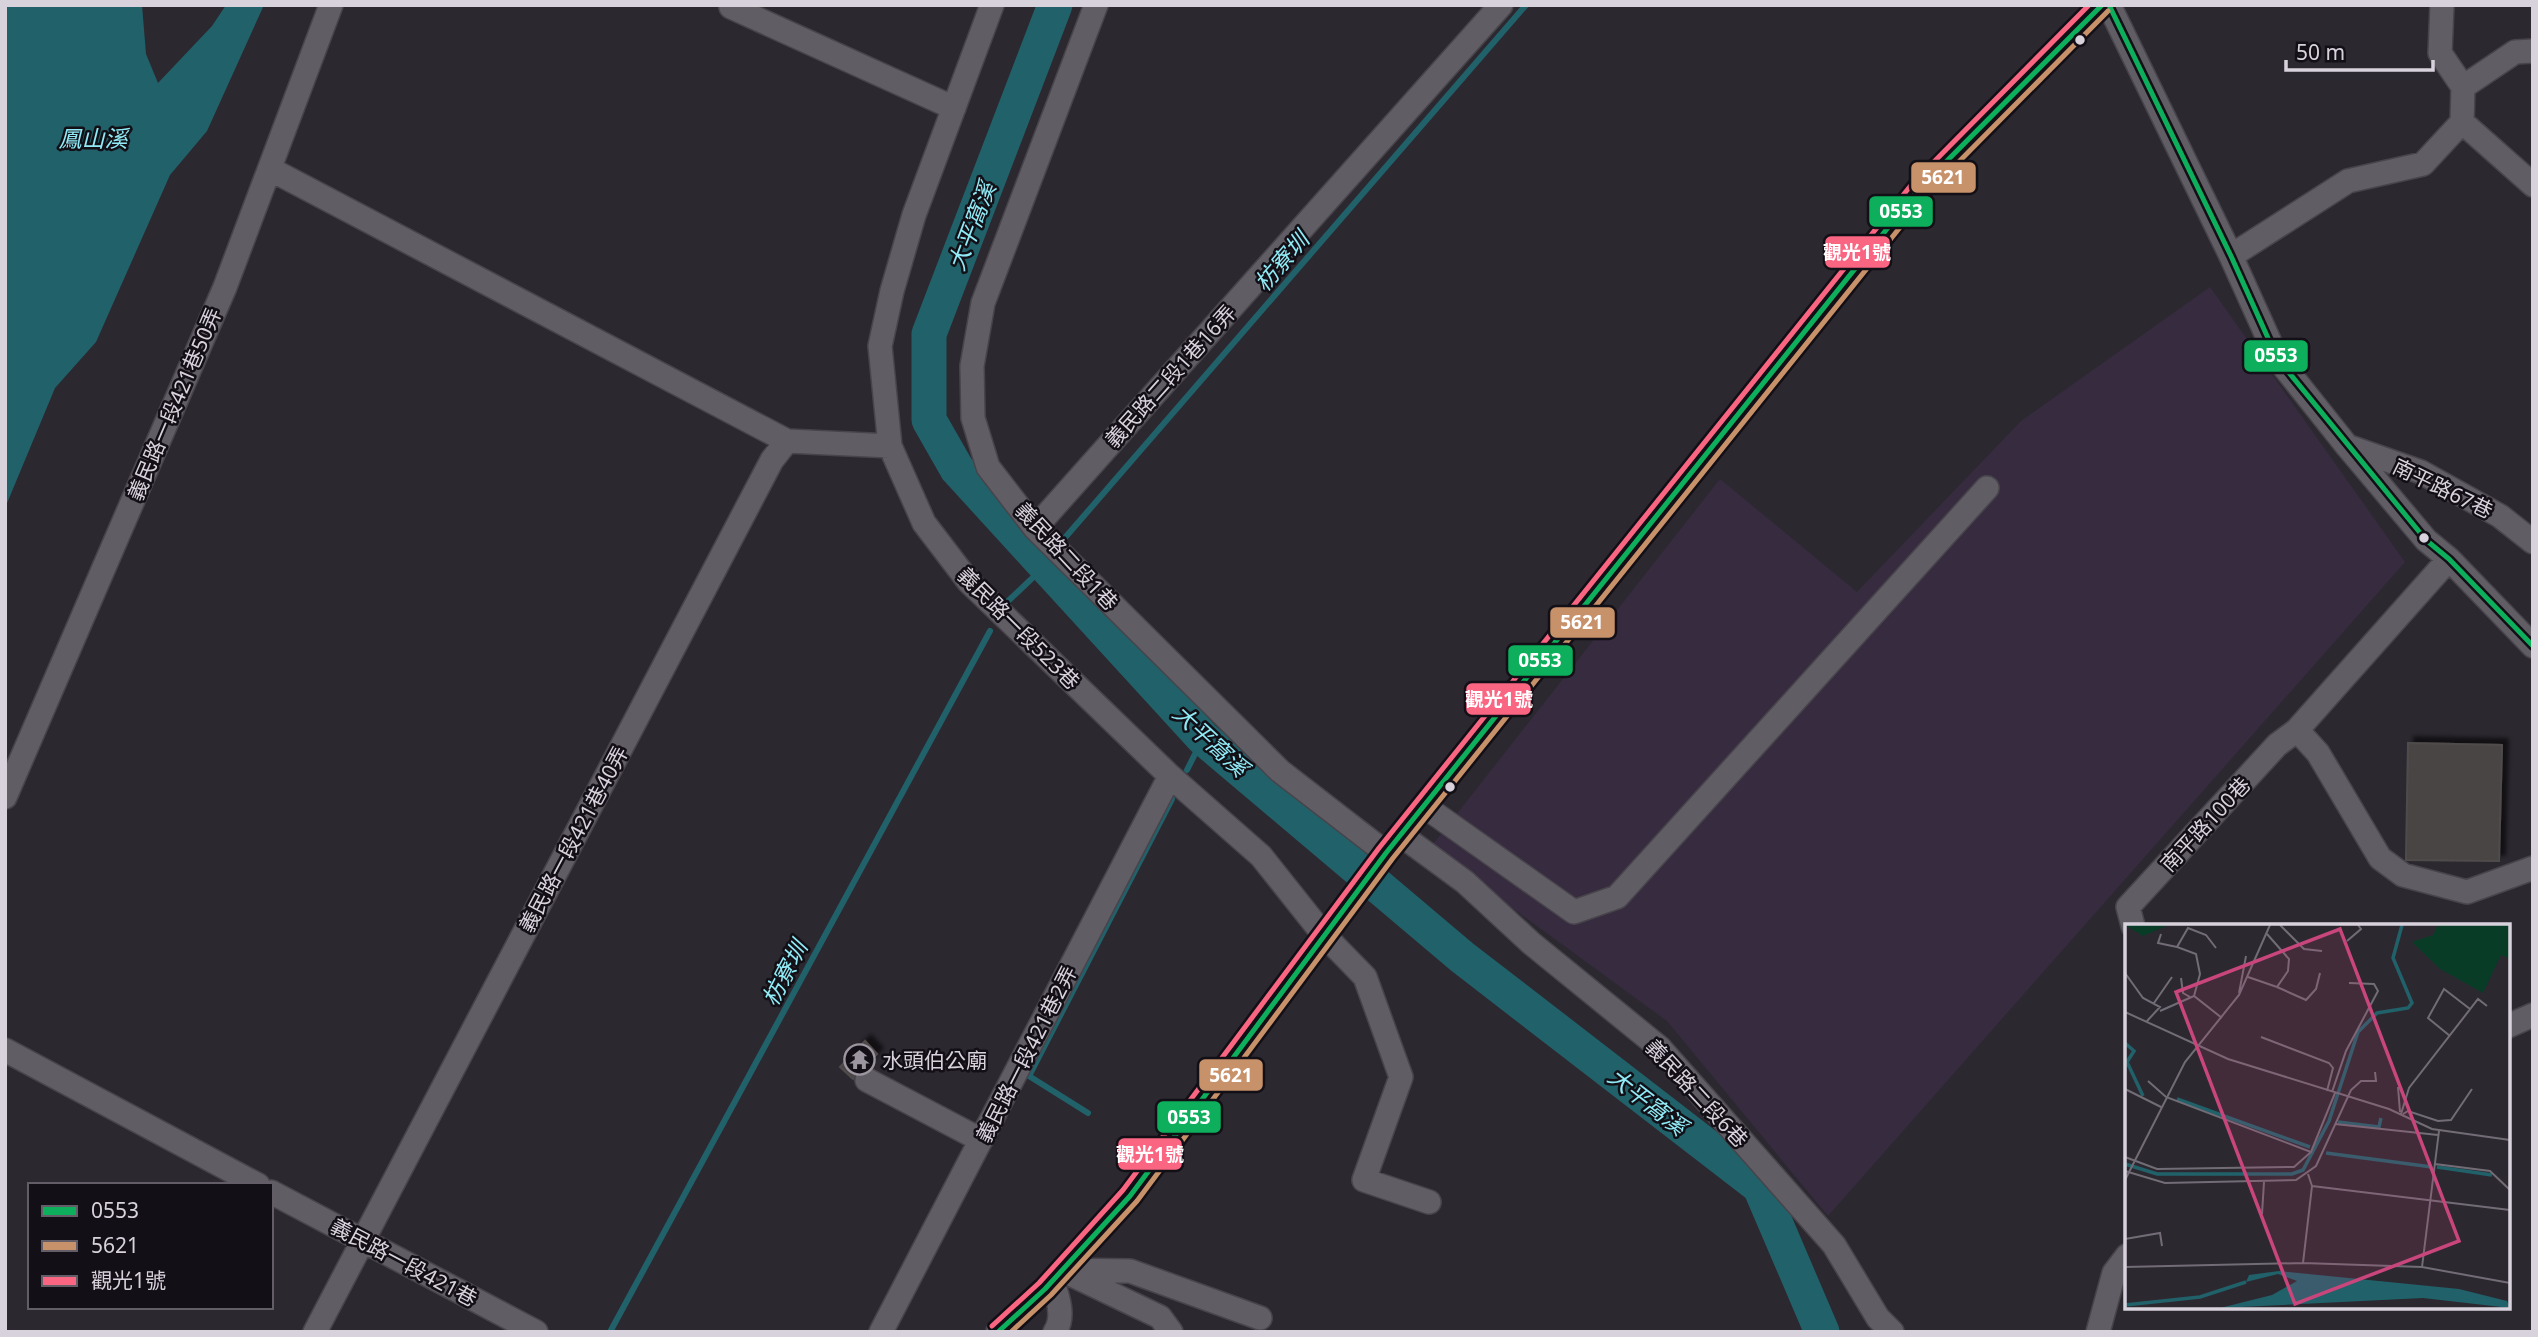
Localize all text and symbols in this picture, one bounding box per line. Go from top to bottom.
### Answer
scale bar [2286,28,2433,72]
unlabelled marker [2073,33,2087,47]
text: 50 m [2296,38,2345,66]
water label: 鳳山溪 [59,122,131,154]
line badge: 5621 [1910,161,1977,194]
text: 5621 [1921,164,1965,190]
water label: 大平窩溪 [940,175,1003,275]
line badge: 0553 [1868,195,1934,228]
text: 0553 [1879,198,1923,224]
water label: 枋寮圳 [1246,222,1318,298]
line badge: 觀光1號 [1824,235,1891,269]
text: 觀光1號 [1823,239,1891,265]
street label: 義民路二段1巷16弄 [1098,299,1242,453]
street label: 義民路一段421巷50弄 [121,303,227,505]
line badge: 0553 [2243,339,2309,373]
text: 0553 [2254,342,2298,368]
street label: 南平路67巷 [2388,452,2498,524]
street label: 義民路二段1巷 [1010,496,1124,616]
unlabelled marker [2417,531,2431,545]
street label: 義民路一段523巷 [952,561,1086,695]
line badge: 5621 [1549,606,1616,639]
text: 5621 [1560,609,1604,635]
line badge: 0553 [1507,644,1574,677]
text: 0553 [1518,647,1562,673]
line badge: 觀光1號 [1465,682,1532,716]
text: 觀光1號 [1465,686,1533,712]
water label: 大平窩溪 [1166,697,1258,785]
street label: 義民路一段421巷40弄 [512,741,634,937]
street label: 南平路100巷 [2154,771,2256,877]
unlabelled marker [1443,780,1457,794]
inset map [2125,924,2510,1309]
water label: 枋寮圳 [754,932,816,1011]
street label: 義民路一段421巷2弄 [969,961,1083,1147]
street label: 義民路二段6巷 [1640,1033,1754,1153]
temple icon: 水頭伯公廟 [842,1043,876,1077]
place label: 水頭伯公廟 [882,1046,987,1074]
line badge: 5621 [1198,1058,1264,1092]
water label: 大平窩溪 [1602,1060,1696,1144]
text: 5621 [1209,1062,1253,1088]
line badge: 0553 [1156,1100,1222,1134]
text: 0553 [1167,1104,1211,1130]
line badge: 觀光1號 [1117,1137,1183,1171]
text: 觀光1號 [1116,1141,1184,1167]
legend [28,1183,273,1309]
text: 0553 [91,1196,139,1224]
street label: 義民路一段421巷 [326,1212,482,1312]
text: 5621 [91,1231,139,1259]
text: 觀光1號 [91,1266,166,1294]

